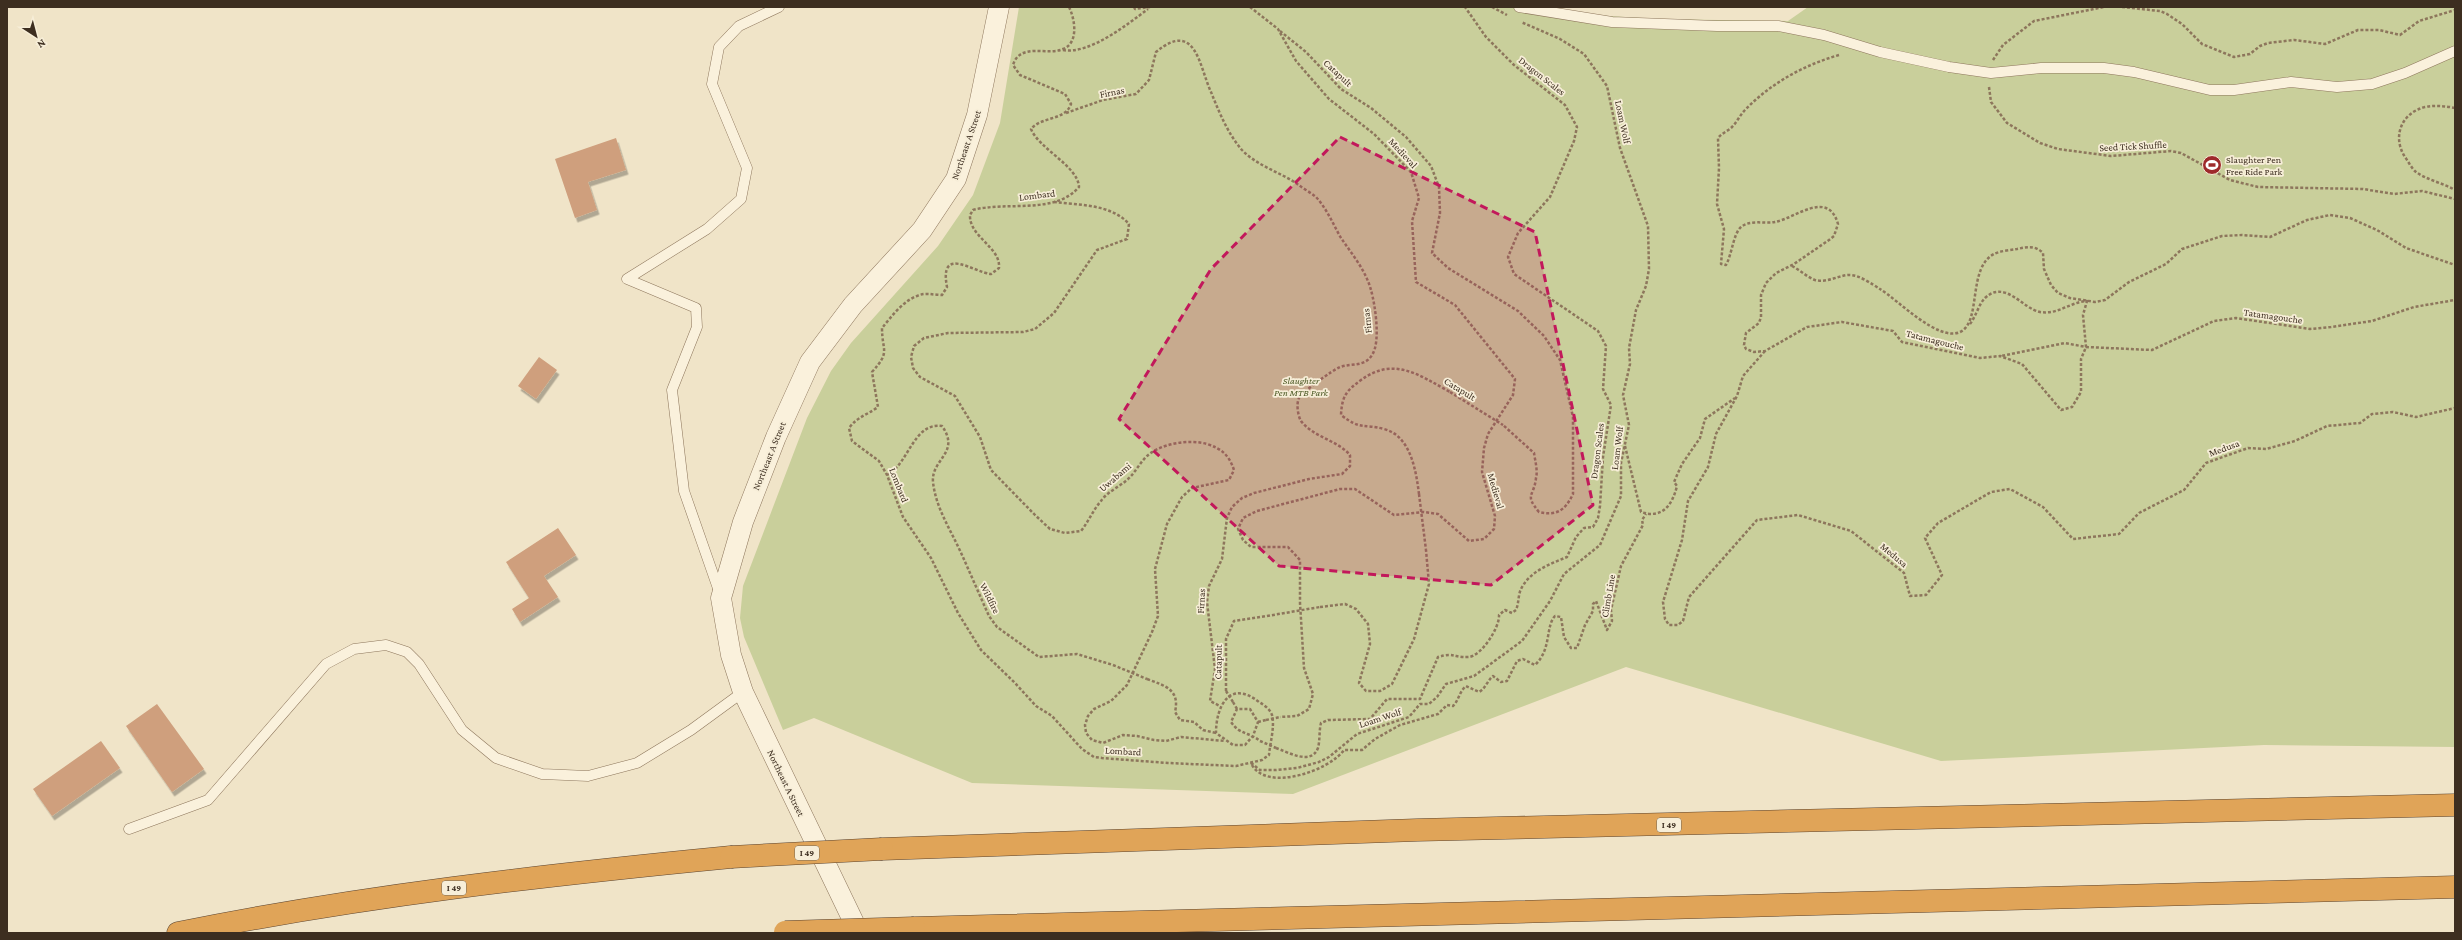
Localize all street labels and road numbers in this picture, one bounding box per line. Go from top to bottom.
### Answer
street label: Dragon Scales [1517,54,1568,98]
street label: Catapult [1322,57,1355,89]
street label: Firnas [1099,84,1125,100]
street label: Loam Wolf [1613,99,1633,146]
street label: Northeast A Street [949,108,983,181]
street label: Medieval [1386,136,1420,170]
street label: Seed Tick Shuffle [2099,139,2168,153]
street label: Lombard [1018,187,1056,203]
street label: Tatamagouche [2243,306,2304,326]
street label: Firnas [1360,308,1374,334]
street label: Tatamagouche [1905,328,1966,353]
street label: Catapult [1442,375,1478,403]
street label: Northeast A Street [750,420,788,492]
street label: Dragon Scales [1588,422,1606,479]
street label: Loam Wolf [1609,425,1625,470]
street label: Medusa [2207,437,2241,459]
street label: Uwabami [1097,460,1134,494]
street label: Lombard [887,466,911,505]
street label: Medieval [1486,472,1506,511]
street label: Medusa [1878,541,1910,570]
street label: Climb Line [1599,573,1617,618]
street label: Wildfire [978,581,1003,616]
street label: Firnas [1195,588,1207,614]
street label: Catapult [1212,644,1224,680]
street label: Loam Wolf [1357,706,1404,730]
street label: Lombard [1105,745,1142,757]
street label: Northeast A Street [765,748,807,819]
road number: I 49 [1657,818,1681,832]
road number: I 49 [795,846,819,860]
road number: I 49 [442,881,466,895]

